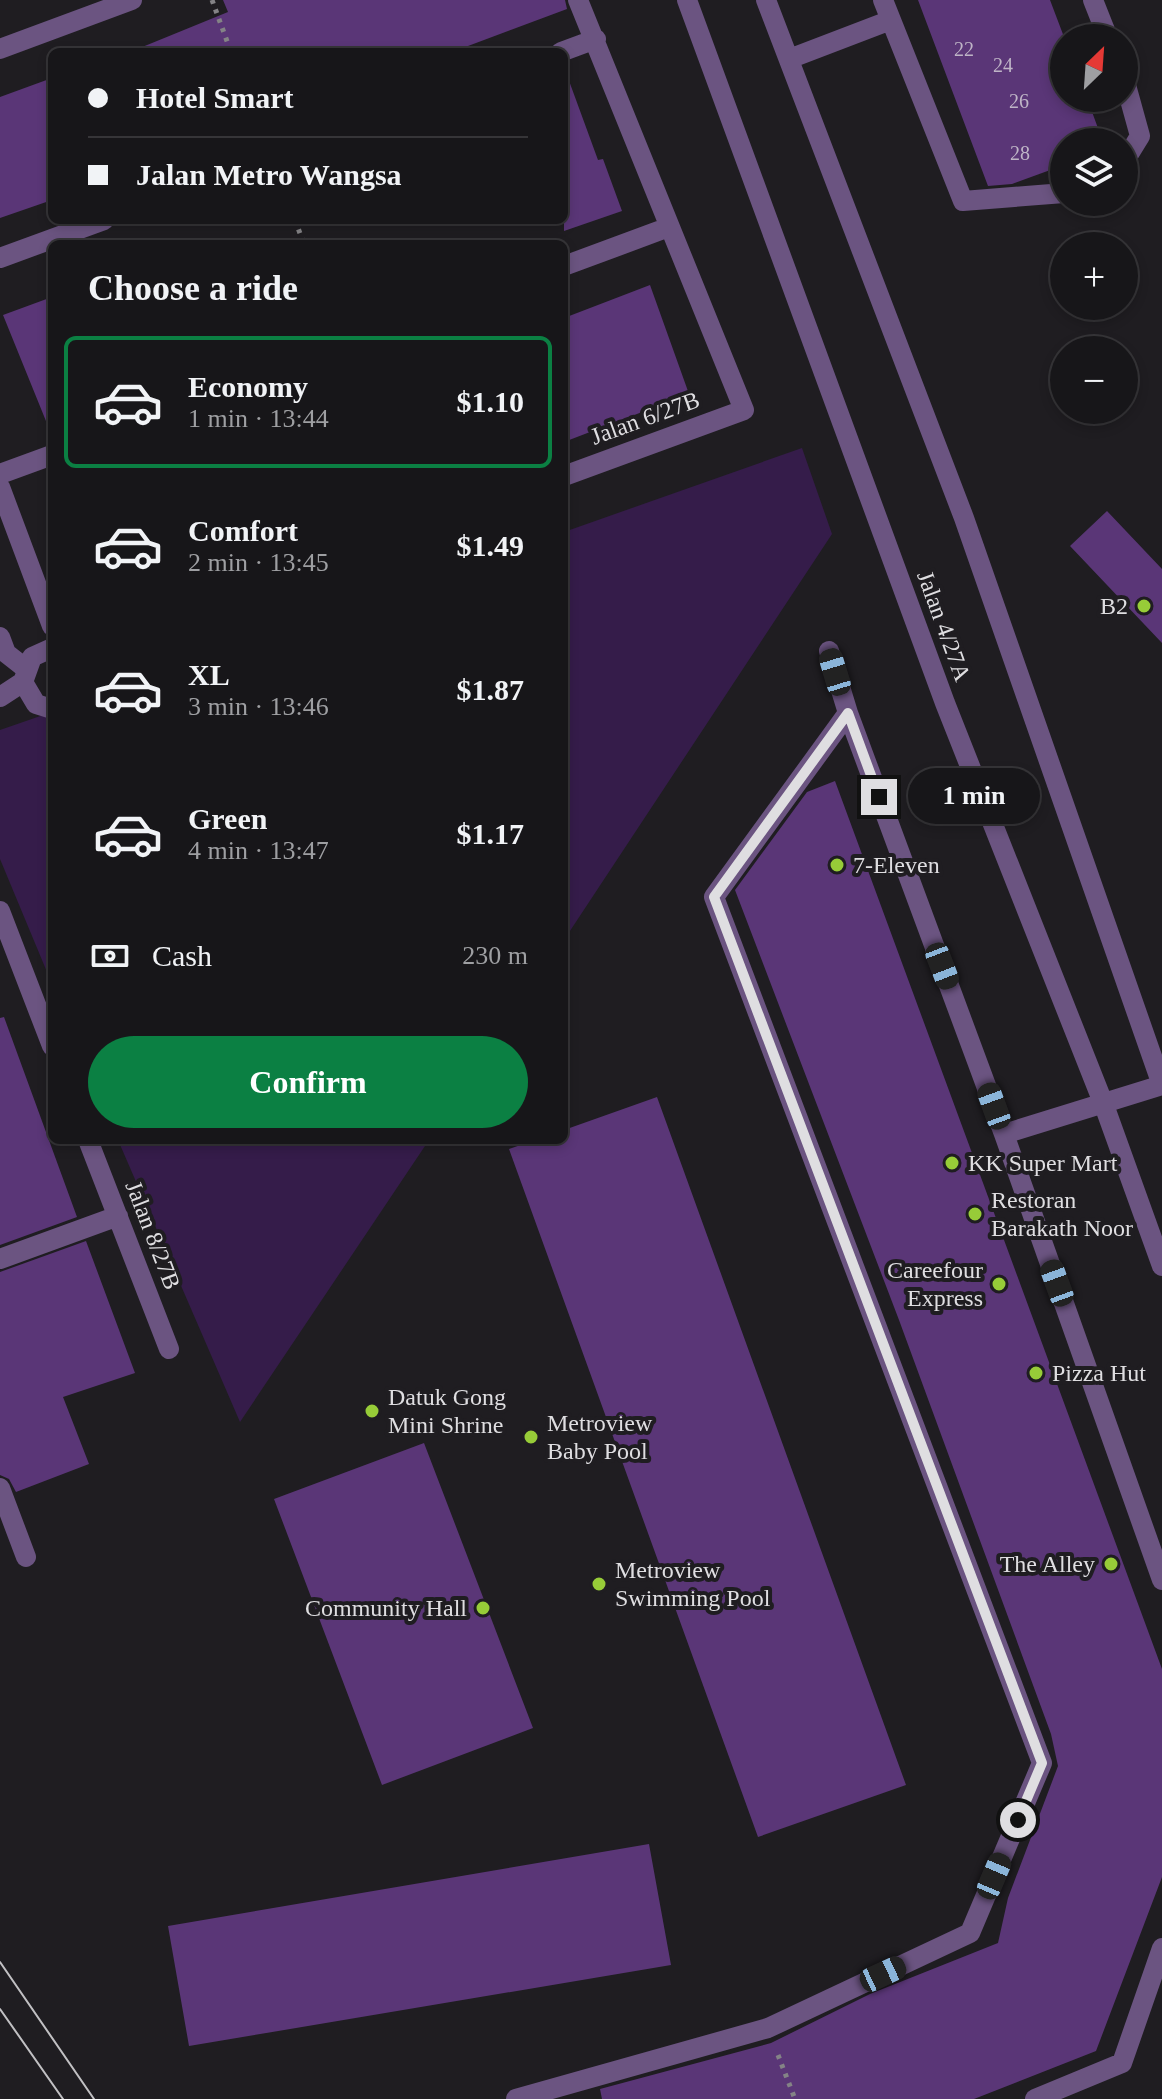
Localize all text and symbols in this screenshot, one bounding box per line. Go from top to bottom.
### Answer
north arrow [1050,24,1138,112]
map controls [1050,24,1138,424]
house number: 22 [954,38,974,60]
house number: 24 [993,54,1013,76]
text: Hotel Smart [136,81,293,114]
house number: 26 [1009,90,1029,112]
button: layers [1050,128,1138,216]
house number: 28 [1010,142,1030,164]
text: Jalan Metro Wangsa [136,158,402,191]
button: + [1050,232,1138,320]
text: Choose a ride [88,268,298,308]
button: − [1050,336,1138,424]
icon: car [92,366,164,438]
text: Economy [188,370,308,403]
text: $1.10 [457,385,524,418]
street label: Jalan 6/27B [587,386,703,450]
text: 1 min · 13:44 [188,404,329,433]
icon: car [92,510,164,582]
text: Comfort [188,514,298,547]
text: $1.49 [457,529,524,562]
text: 2 min · 13:45 [188,548,329,577]
street label: Jalan 4/27A [912,567,976,685]
place label: B2 [1100,593,1128,619]
marker: B2 [1135,597,1153,615]
car [817,646,853,698]
icon: car [92,654,164,726]
text: XL [188,658,230,691]
text: $1.87 [457,673,524,706]
text: 3 min · 13:46 [188,692,329,721]
callout: 1 min [907,769,1039,825]
route end [861,779,897,815]
text: 1 min [943,781,1005,810]
icon: car [92,798,164,870]
text: Green [188,802,267,835]
text: $1.17 [457,817,524,850]
text: 4 min · 13:47 [188,836,329,865]
place label: 7-Eleven [853,852,940,878]
marker: 7-Eleven [828,856,846,874]
icon: cash [88,934,132,978]
text: Cash [152,939,212,972]
car [922,939,962,993]
text: 230 m [462,941,528,970]
button: Confirm [88,1036,528,1128]
car [975,1079,1013,1133]
place label: KK Super Mart [968,1150,1118,1176]
marker: KK Super Mart [943,1154,961,1172]
street label: Jalan 8/27B [120,1177,186,1293]
place label: Restoran Barakath Noor [991,1187,1133,1241]
marker: Restoran Barakath Noor [966,1205,984,1223]
car [1038,1256,1076,1310]
place label: Careefour Express [887,1257,983,1311]
marker: Careefour Express [990,1275,1008,1293]
place label: Pizza Hut [1052,1360,1146,1386]
marker: Pizza Hut [1027,1364,1045,1382]
place label: Datuk Gong Mini Shrine [388,1384,506,1438]
marker: Datuk Gong Mini Shrine [363,1402,381,1420]
place label: Metroview Baby Pool [547,1410,653,1464]
marker: Metroview Baby Pool [522,1428,540,1446]
place label: The Alley [1000,1551,1095,1577]
marker: The Alley [1102,1555,1120,1573]
place label: Metroview Swimming Pool [615,1557,771,1611]
marker: Metroview Swimming Pool [590,1575,608,1593]
place label: Community Hall [305,1595,467,1621]
marker: Community Hall [474,1599,492,1617]
route start [1000,1802,1036,1838]
car [974,1849,1014,1903]
car [856,1953,910,1995]

